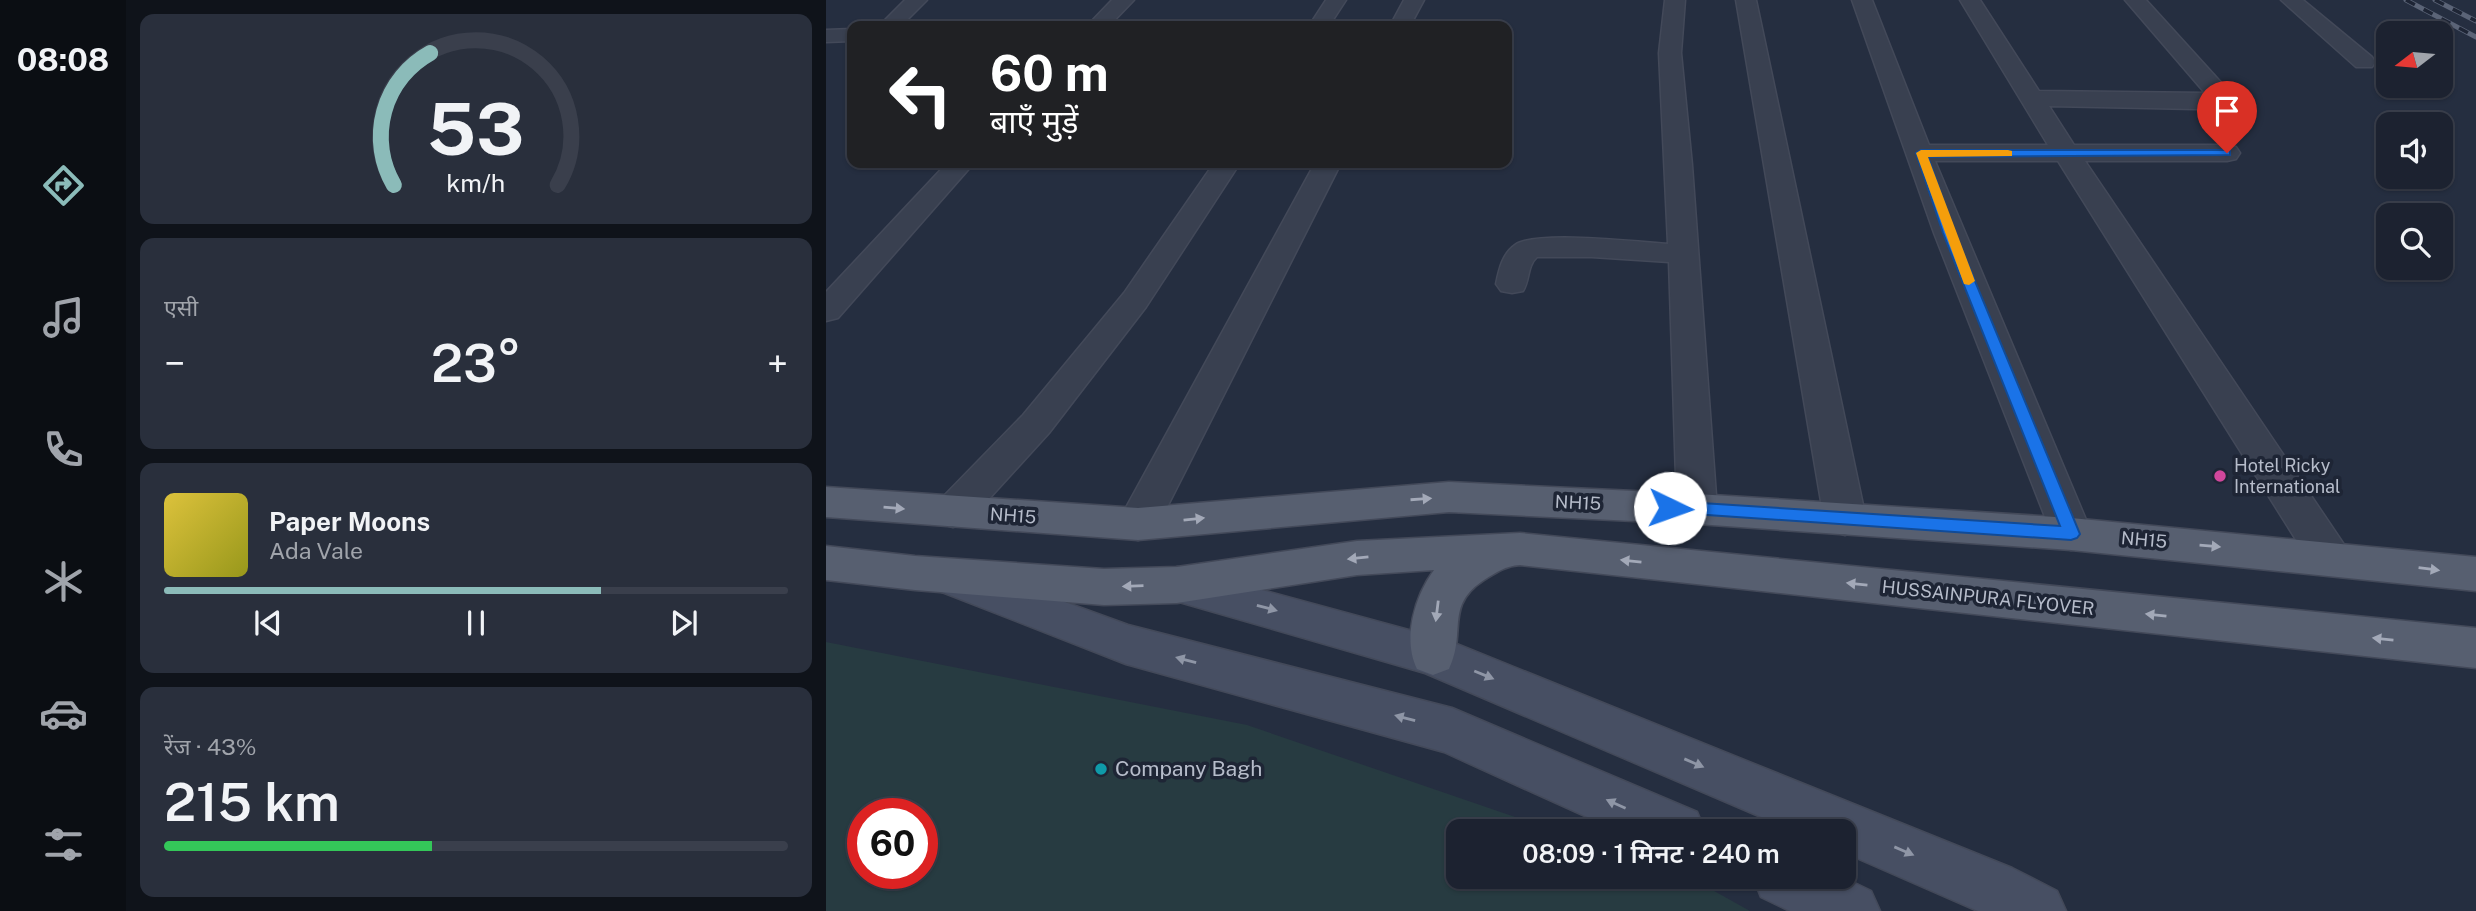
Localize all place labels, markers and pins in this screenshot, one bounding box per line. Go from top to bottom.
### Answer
pin [2197,81,2257,153]
place label: Hotel Ricky International [2234,455,2340,497]
marker: Hotel Ricky International [2212,468,2228,484]
place label: Company Bagh [1115,756,1262,781]
marker: Company Bagh [1093,761,1109,777]

